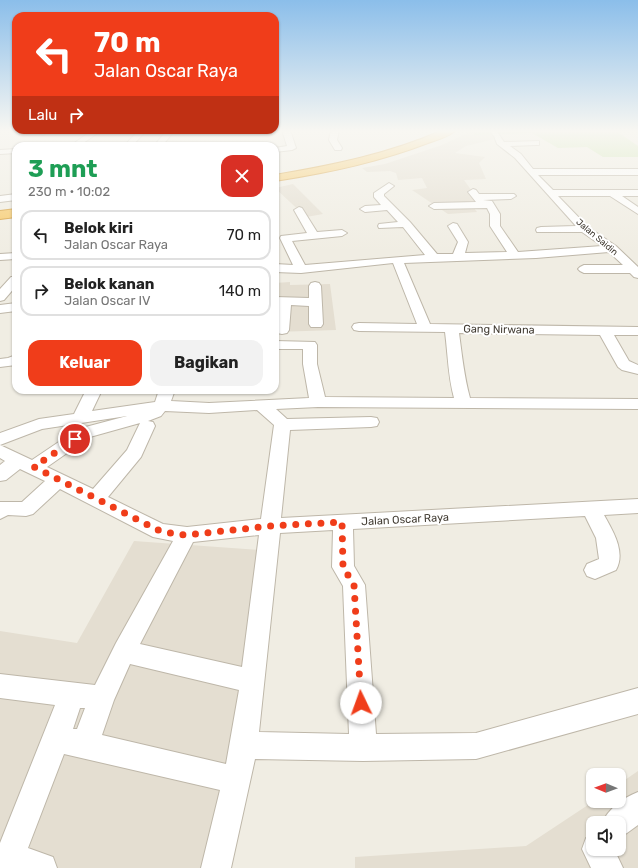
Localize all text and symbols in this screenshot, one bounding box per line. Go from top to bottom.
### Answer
text: 70 m [94,26,161,59]
icon: left [28,28,80,80]
text: Jalan Oscar Raya [94,60,238,82]
icon: right [65,104,87,126]
text: Lalu [28,106,57,124]
text: 3 mnt [28,155,97,183]
button: close [221,155,263,197]
text: 230 m · 10:02 [28,184,110,199]
street label: Jalan Saidin [574,217,620,257]
text: Belok kiri [64,219,133,237]
icon: left [30,224,52,246]
text: 70 m [227,226,261,244]
text: Jalan Oscar Raya [64,237,168,252]
text: Belok kanan [64,275,154,293]
icon: right [30,280,52,302]
text: 140 m [219,282,261,300]
text: Jalan Oscar IV [64,293,150,308]
street label: Gang Nirwana [463,322,535,337]
button: Keluar [28,340,142,386]
button: Bagikan [150,340,263,386]
pin [58,422,92,456]
icon: arrive [64,428,86,450]
street label: Jalan Oscar Raya [361,511,449,528]
position arrow [340,682,382,724]
north arrow [586,768,626,808]
map controls [586,768,626,856]
button: sound [586,816,626,856]

